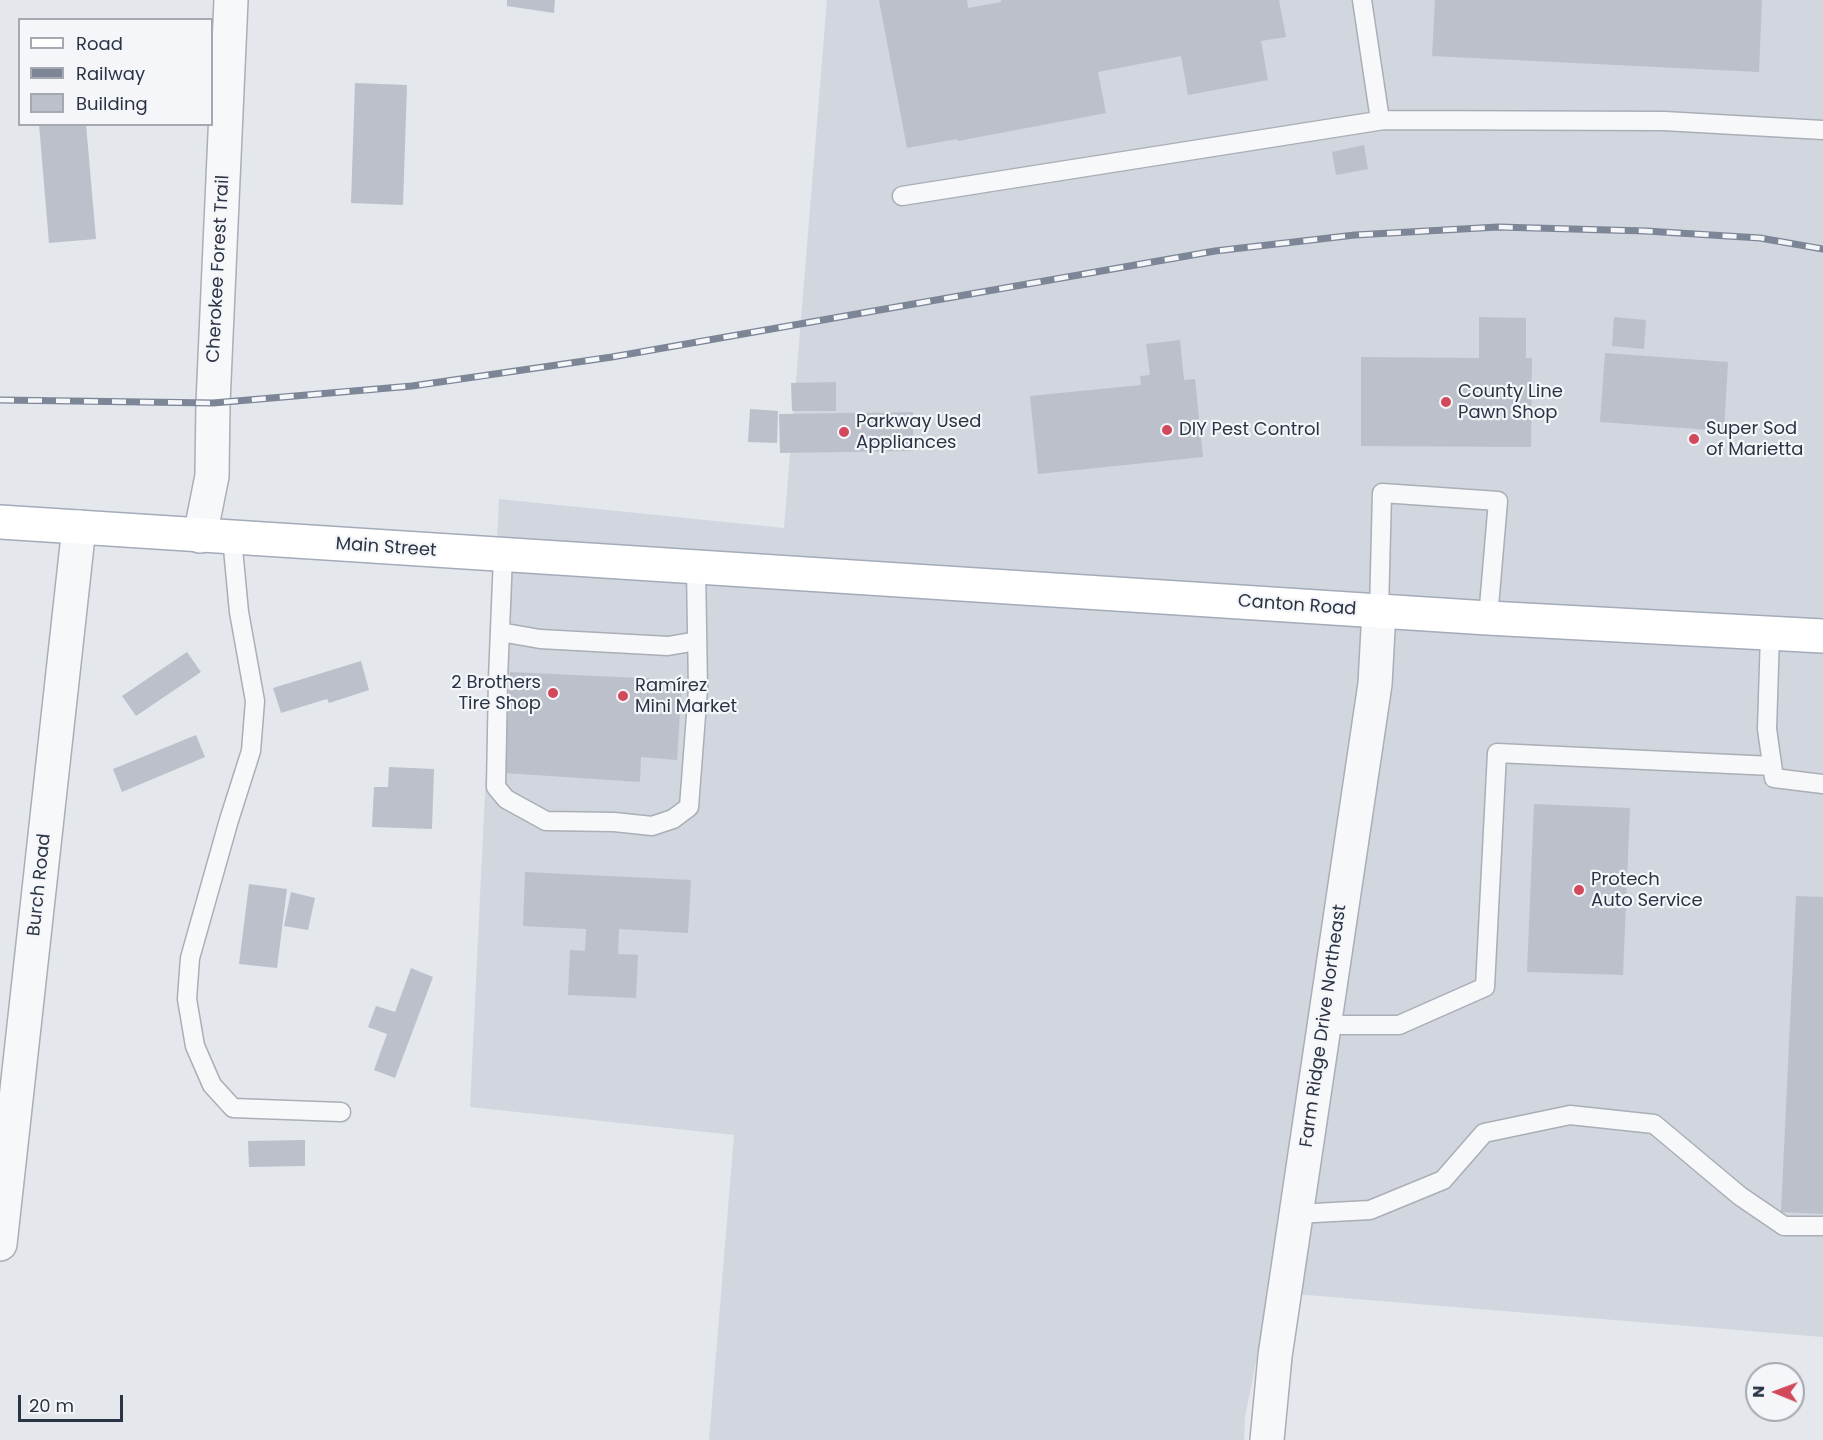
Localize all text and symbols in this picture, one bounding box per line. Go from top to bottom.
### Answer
legend [18,18,213,126]
text: Road [76,31,123,56]
text: Railway [76,61,145,86]
text: Building [76,91,148,116]
street label: Cherokee Forest Trail [203,175,235,363]
place label: County Line Pawn Shop [1458,381,1563,424]
marker: County Line Pawn Shop [1439,395,1453,409]
place label: Parkway Used Appliances [856,411,981,454]
place label: Super Sod of Marietta [1706,418,1803,460]
place label: DIY Pest Control [1179,419,1320,441]
marker: DIY Pest Control [1160,423,1174,437]
marker: Parkway Used Appliances [837,425,851,439]
marker: Super Sod of Marietta [1687,432,1701,446]
street label: Main Street [335,534,437,562]
street label: Canton Road [1237,591,1357,621]
place label: 2 Brothers Tire Shop [451,672,541,714]
place label: Ramírez Mini Market [635,675,737,718]
marker: 2 Brothers Tire Shop [546,686,560,700]
marker: Ramírez Mini Market [616,689,630,703]
street label: Burch Road [24,832,56,938]
place label: Protech Auto Service [1591,869,1703,912]
marker: Protech Auto Service [1572,883,1586,897]
street label: Farm Ridge Drive Northeast [1296,903,1352,1149]
north arrow [1745,1362,1805,1422]
scale bar [21,1383,126,1421]
text: N [1747,1385,1770,1398]
text: 20 m [29,1393,74,1418]

